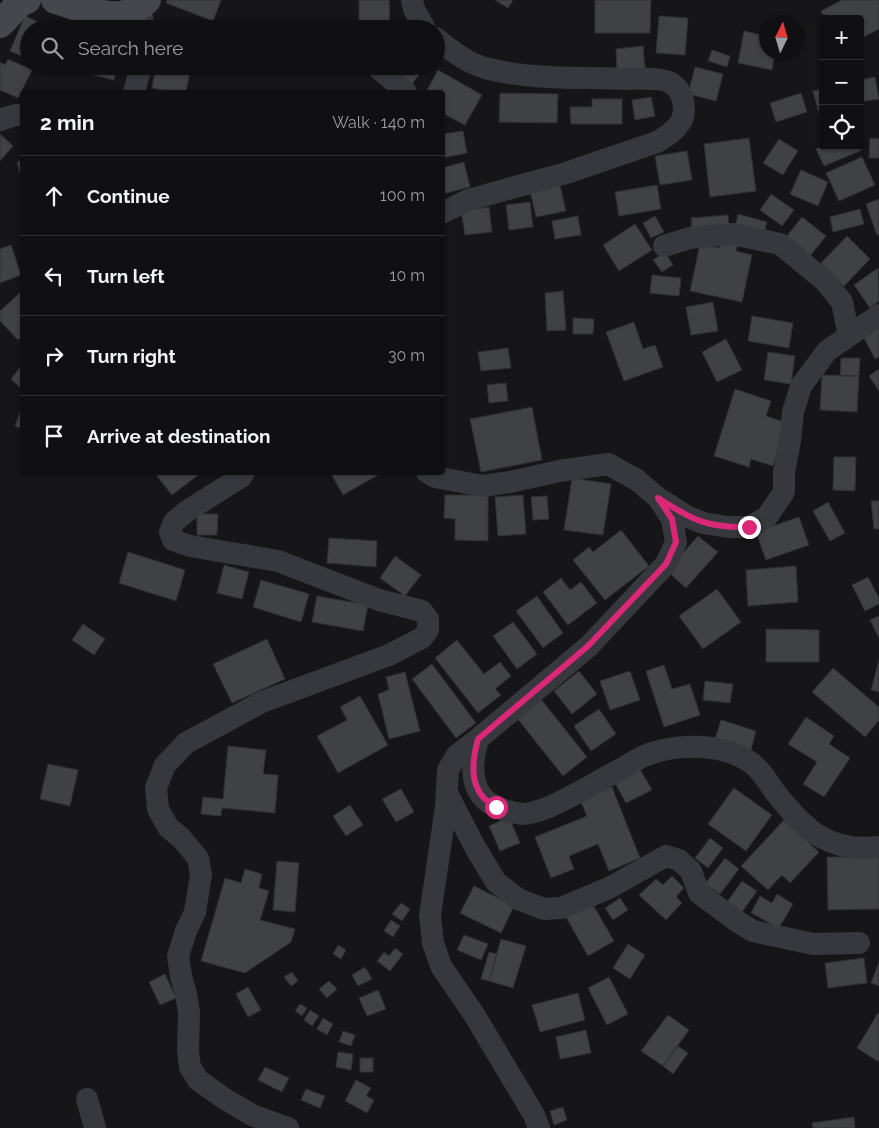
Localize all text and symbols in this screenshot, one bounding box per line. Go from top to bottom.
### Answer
north arrow [759,15,804,60]
map controls [819,15,864,150]
button: + [819,15,864,60]
search box [20,20,445,75]
icon: search [38,34,66,62]
text: Search here [78,37,184,59]
button: − [819,60,864,105]
button: locate [819,105,864,150]
text: 2 min [40,110,94,135]
text: Walk · 140 m [332,113,425,132]
icon: ahead [40,182,68,210]
text: Continue [87,185,170,207]
text: 100 m [380,186,425,205]
icon: left [40,262,68,290]
text: Turn left [87,265,164,287]
text: 10 m [390,266,425,285]
icon: right [40,342,68,370]
text: Turn right [87,345,176,367]
text: 30 m [388,346,425,365]
icon: arrive [40,422,68,450]
text: Arrive at destination [87,425,271,447]
route end [738,516,761,539]
route start [485,796,508,819]

